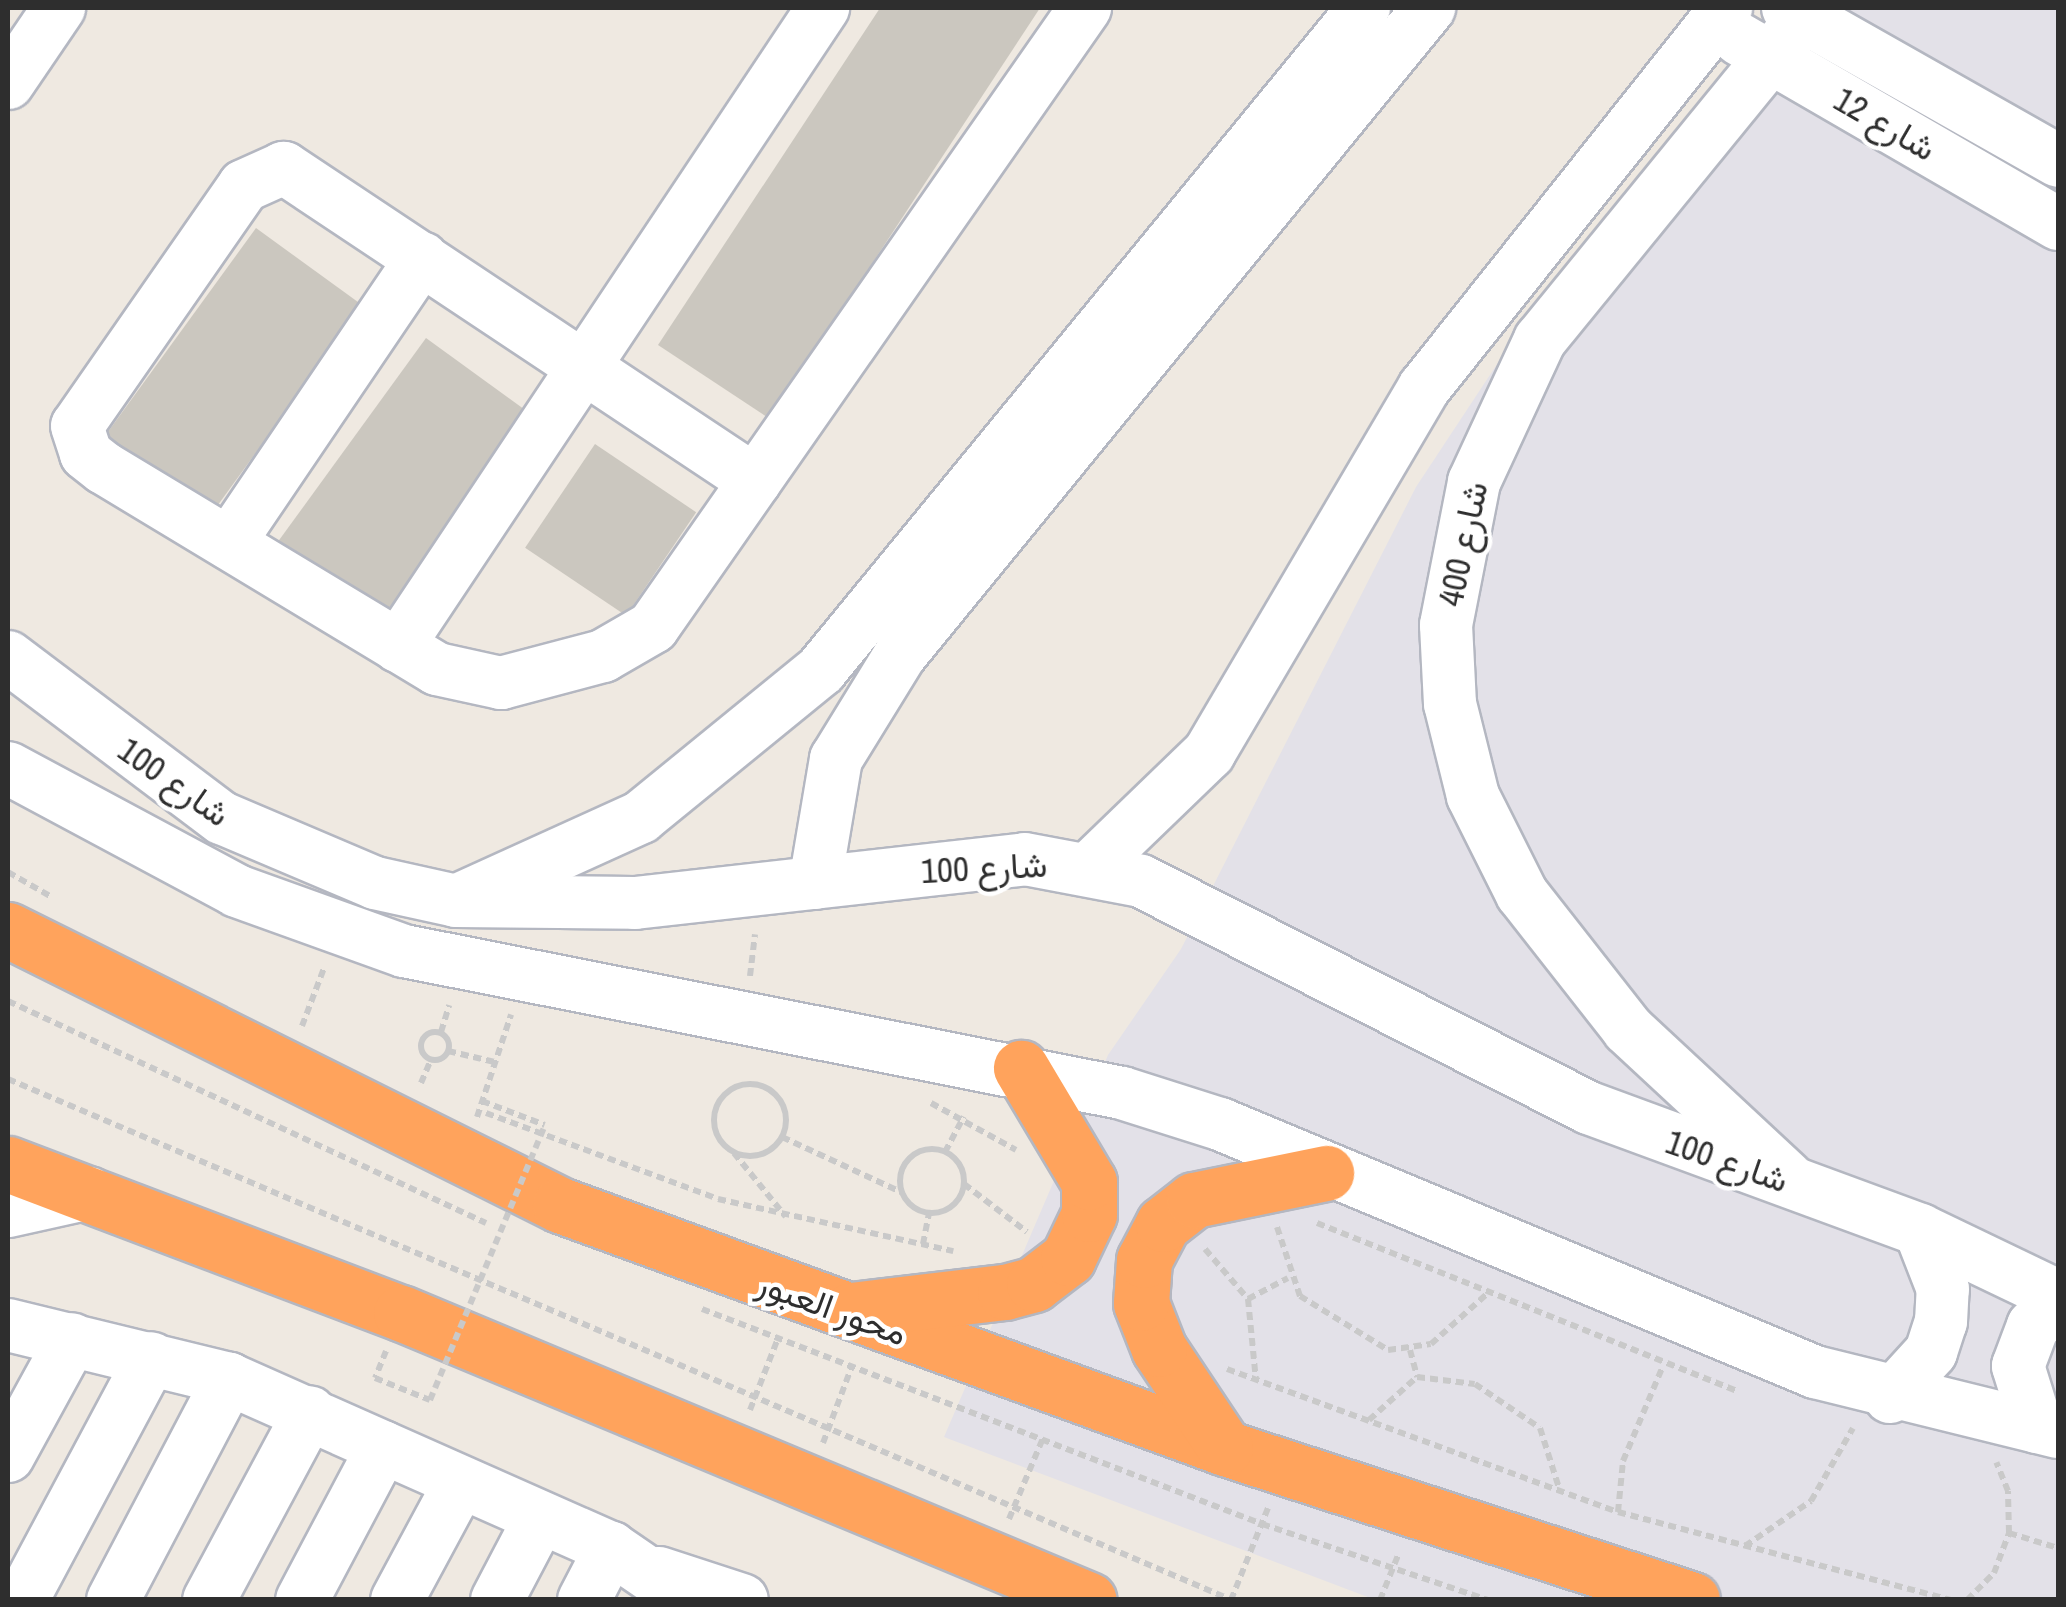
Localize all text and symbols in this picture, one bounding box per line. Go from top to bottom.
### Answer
street label: شارع 12 [1827,78,1943,170]
street label: شارع 400 [1429,478,1497,610]
street label: شارع 100 [110,729,238,835]
street label: شارع 100 [920,844,1048,892]
street label: شارع 100 [1660,1121,1794,1201]
street label: محور العبور [752,1262,912,1354]

